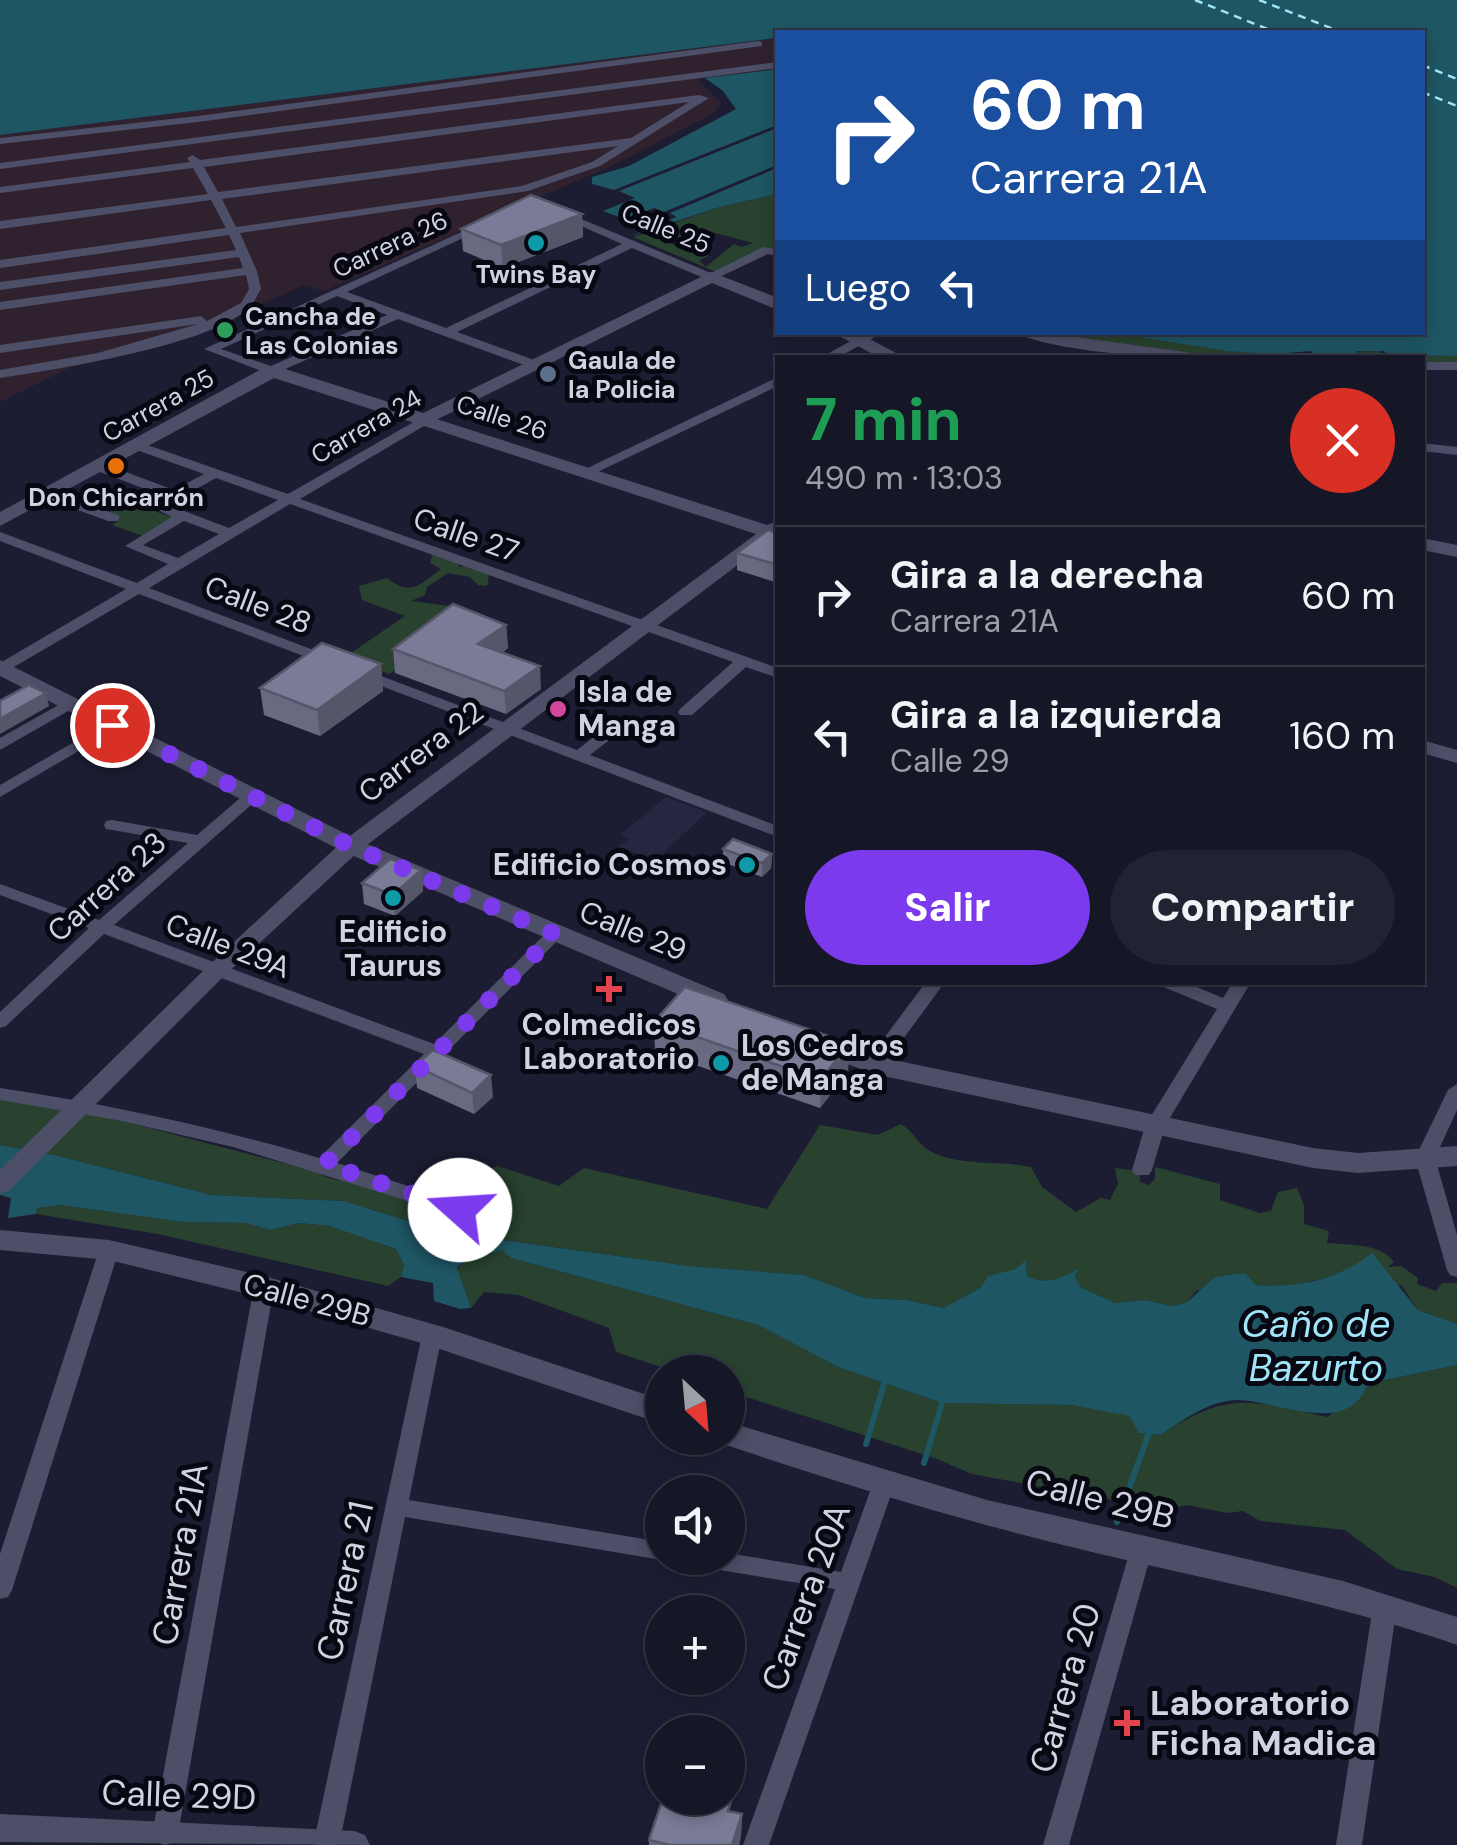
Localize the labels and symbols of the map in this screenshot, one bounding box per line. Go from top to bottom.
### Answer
street label: Calle 25 [616,196,715,261]
street label: Carrera 26 [327,203,453,285]
marker: Twins Bay [525,232,547,254]
place label: Twins Bay [476,258,596,291]
place label: Cancha de Las Colonias [245,300,399,362]
marker: Cancha de Las Colonias [214,319,236,341]
place label: Gaula de la Policia [568,344,676,406]
street label: Carrera 25 [96,361,220,450]
marker: Gaula de la Policia [537,363,559,385]
street label: Carrera 24 [305,382,428,471]
street label: Calle 26 [452,387,551,448]
marker: Don Chicarrón [105,455,127,477]
place label: Don Chicarrón [28,481,204,514]
street label: Calle 27 [408,498,524,571]
street label: Calle 28 [199,566,317,643]
place label: Isla de Manga [578,672,676,745]
pin [70,683,155,768]
street label: Carrera 22 [350,692,491,811]
marker: Isla de Manga [547,698,569,720]
street label: Carrera 23 [39,823,174,950]
place label: Edificio Cosmos [493,845,727,884]
marker: Edificio Cosmos [736,854,758,876]
marker: Edificio Taurus [382,887,404,909]
street label: Calle 29 [574,891,692,970]
street label: Calle 29A [160,904,296,987]
place label: Edificio Taurus [339,912,447,985]
marker: Colmedicos Laboratorio [596,976,622,1002]
place label: Colmedicos Laboratorio [521,1005,697,1078]
place label: Los Cedros de Manga [741,1026,905,1099]
marker: Los Cedros de Manga [710,1052,732,1074]
position arrow [408,1158,512,1262]
street label: Calle 29B [239,1264,375,1335]
water label: Caño de Bazurto [1242,1299,1390,1393]
north arrow [645,1355,745,1455]
street label: Calle 29B [1021,1458,1179,1540]
street label: Carrera 21A [141,1459,219,1649]
street label: Carrera 21 [306,1497,384,1665]
street label: Carrera 20A [751,1497,861,1697]
street label: Carrera 20 [1019,1598,1111,1778]
place label: Laboratorio Ficha Madica [1150,1680,1376,1766]
marker: Laboratorio Ficha Madica [1114,1710,1140,1736]
street label: Calle 29D [101,1769,257,1821]

